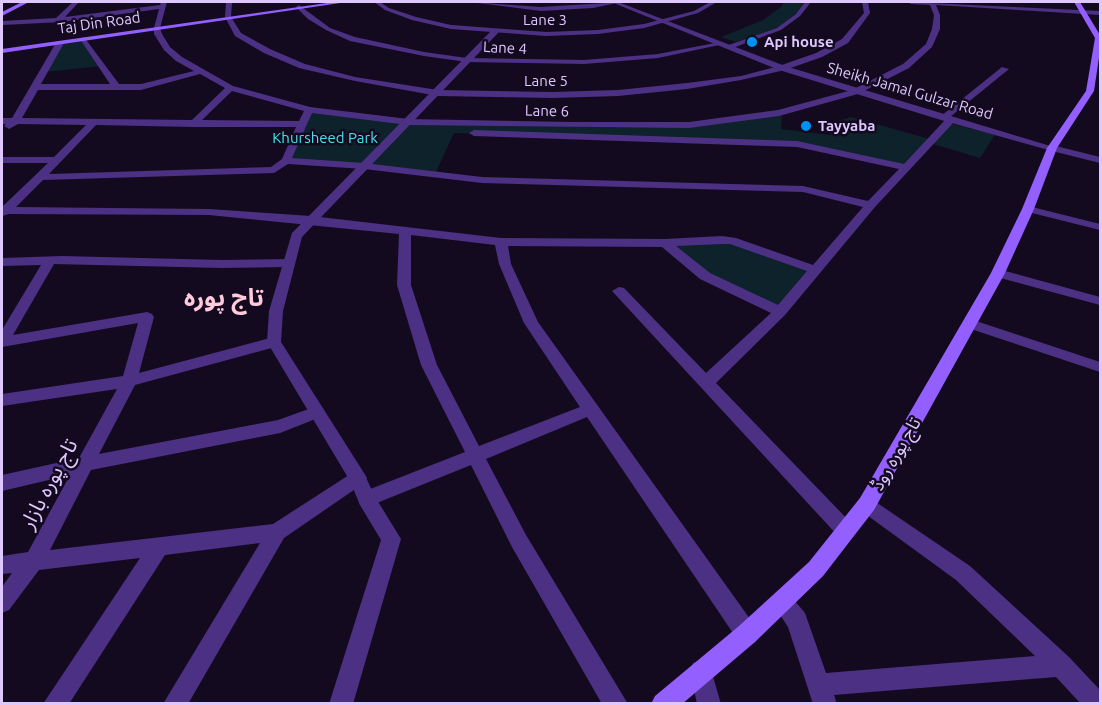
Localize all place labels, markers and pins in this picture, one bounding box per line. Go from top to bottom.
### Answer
place label: Api house [764,33,834,51]
marker: Api house [745,35,759,49]
place label: Tayyaba [818,117,875,135]
marker: Tayyaba [799,119,813,133]

